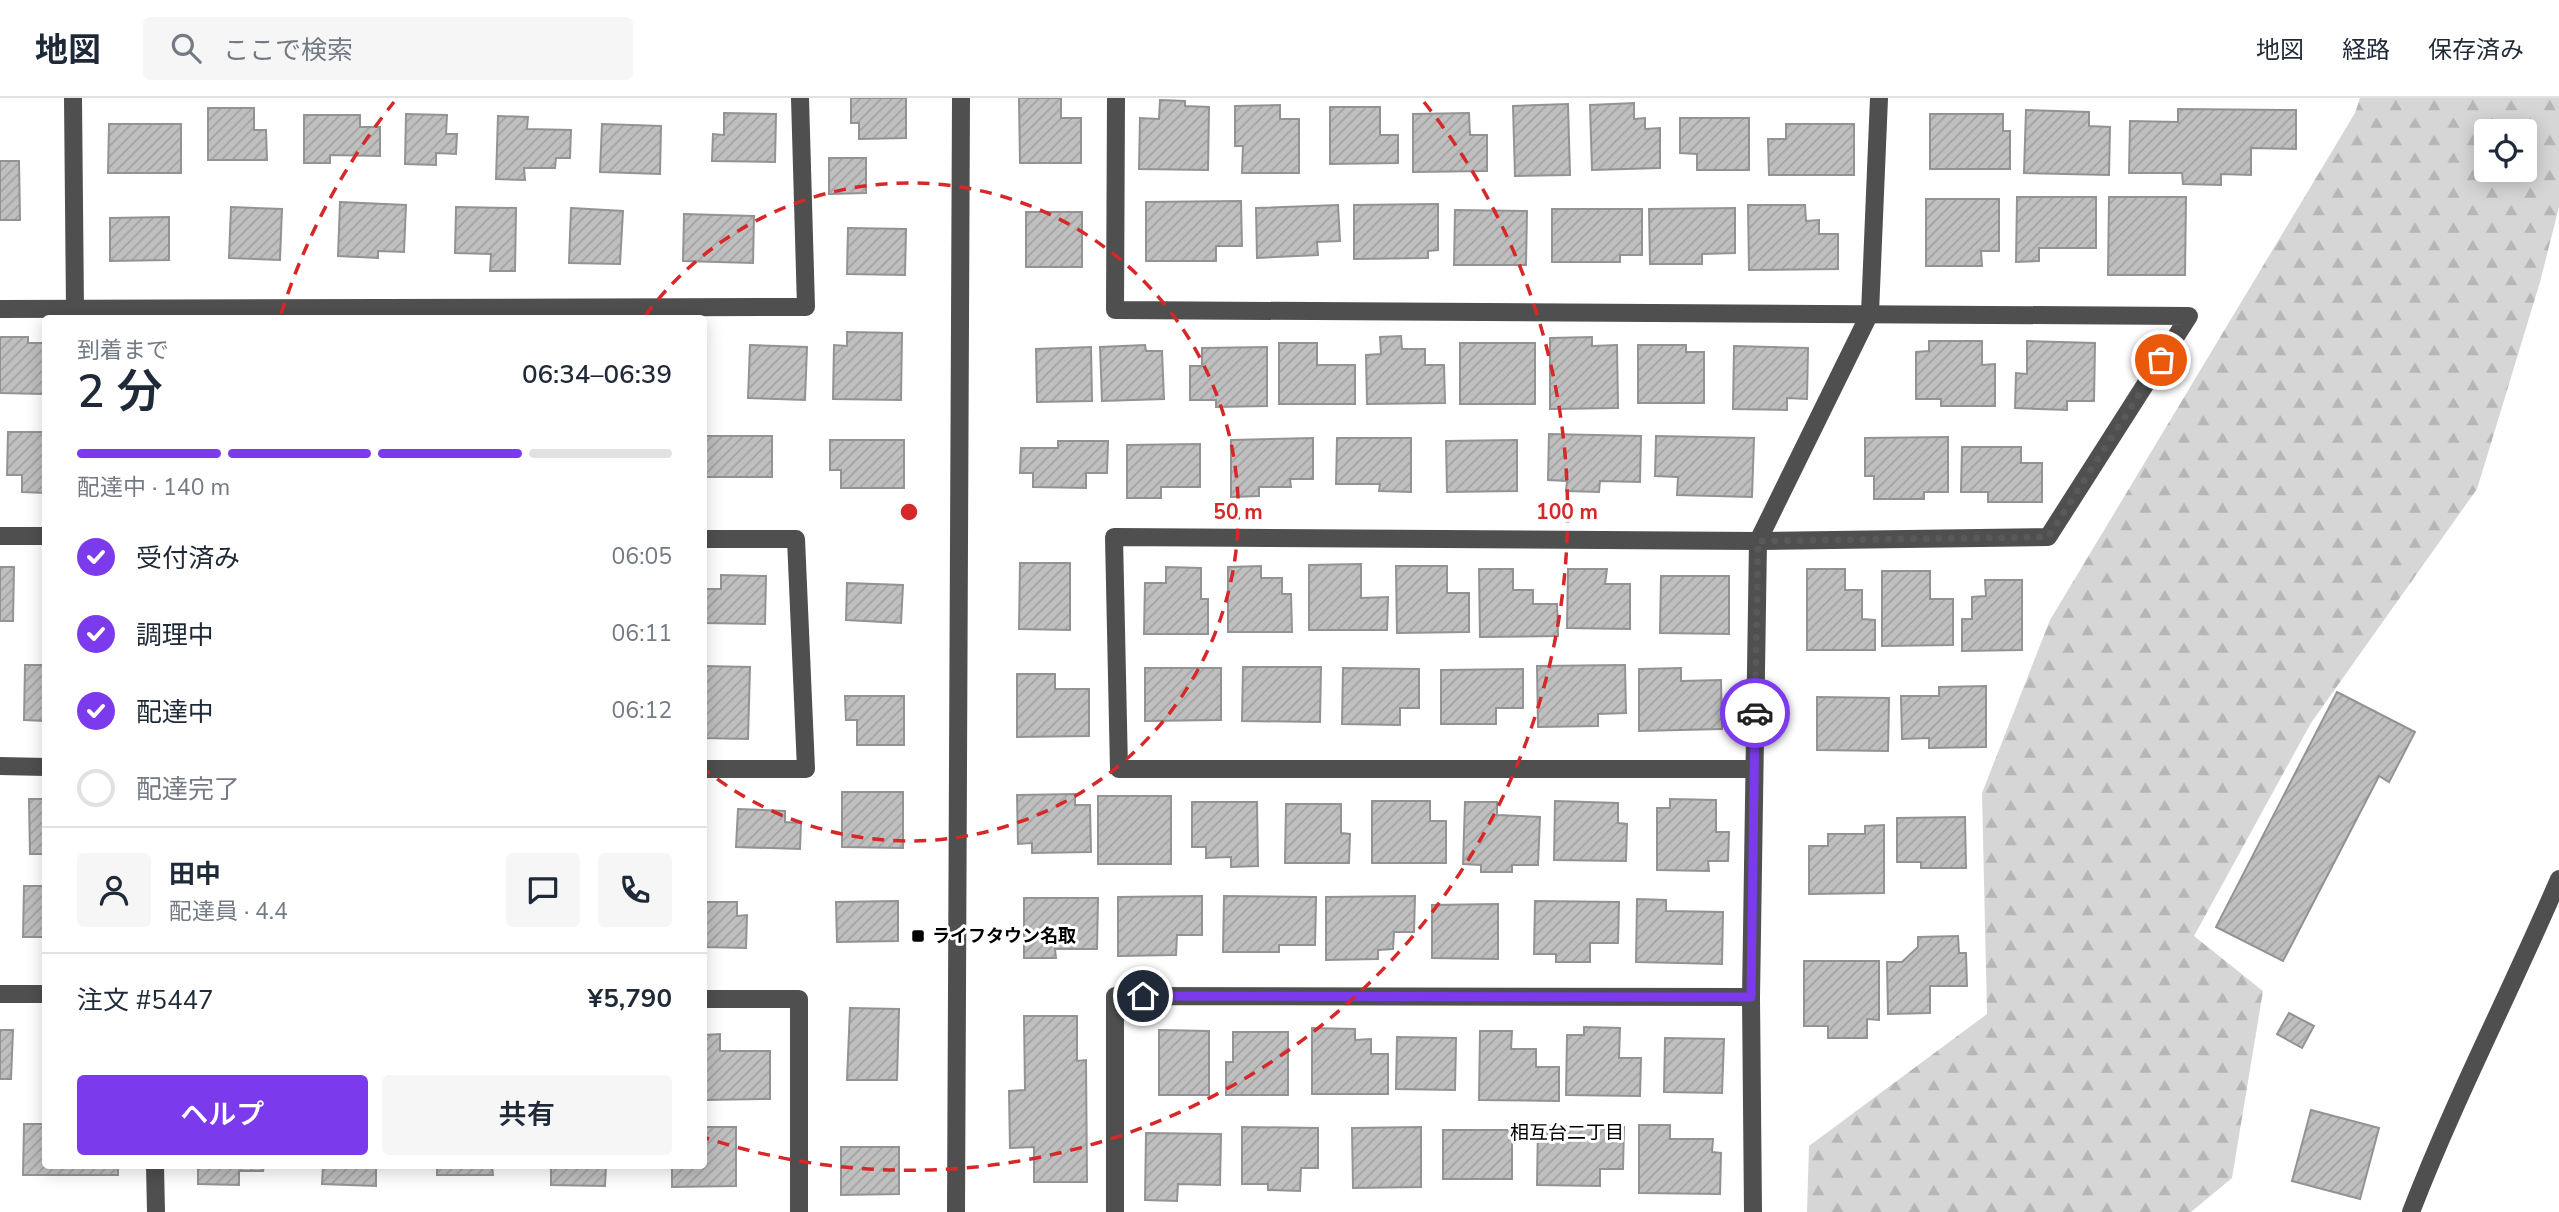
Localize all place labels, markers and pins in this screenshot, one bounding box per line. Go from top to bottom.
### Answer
pin [2131,330,2191,390]
centre of rings [897,500,921,524]
place label: ライフタウン名取 [932,924,1076,948]
marker: ライフタウン名取 [910,928,926,944]
pin [1113,966,1173,1026]

